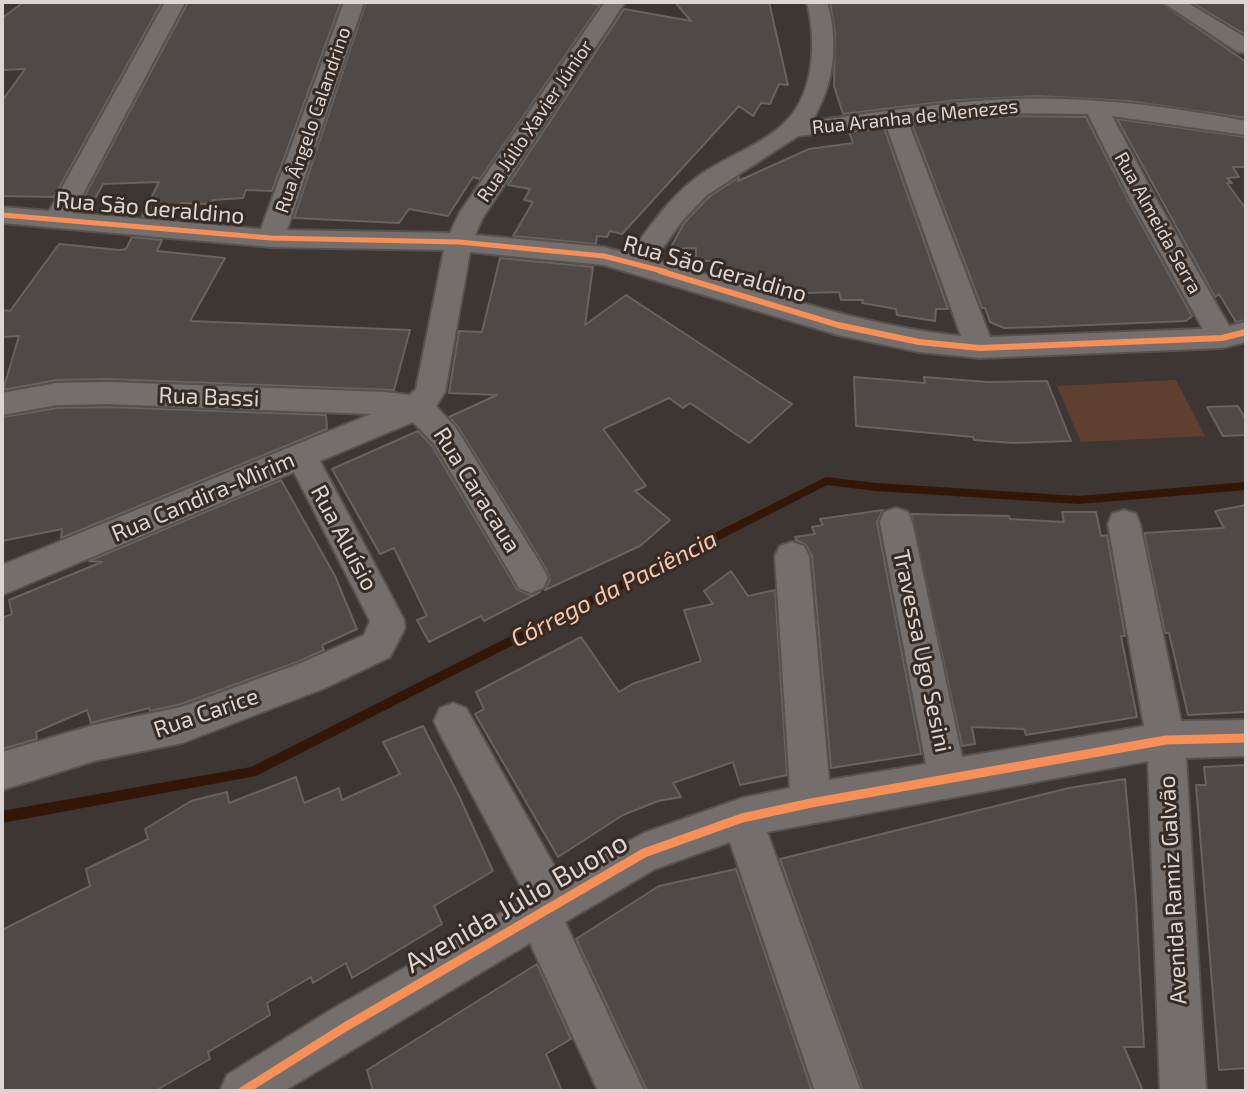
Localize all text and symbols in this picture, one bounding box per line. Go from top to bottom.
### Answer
street label: Rua Ângelo Calandrino [270,24,356,216]
street label: Rua Júlio Xavier Júnior [472,36,598,206]
street label: Rua Aranha de Menezes [811,95,1019,139]
street label: Rua Almeida Serra [1110,148,1206,298]
street label: Rua São Geraldino [54,186,246,230]
street label: Rua São Geraldino [620,230,810,308]
street label: Rua Bassi [158,381,260,413]
street label: Rua Caracaua [428,422,526,558]
street label: Rua Candira-Mirim [107,446,299,548]
street label: Rua Aluísio [305,481,383,595]
water label: Córrego da Paciência [506,524,722,654]
street label: Travessa Ugo Sesini [887,547,957,755]
street label: Rua Carice [150,682,262,744]
street label: Avenida Ramiz Galvão [1153,775,1193,1005]
street label: Avenida Júlio Buono [399,826,633,980]

